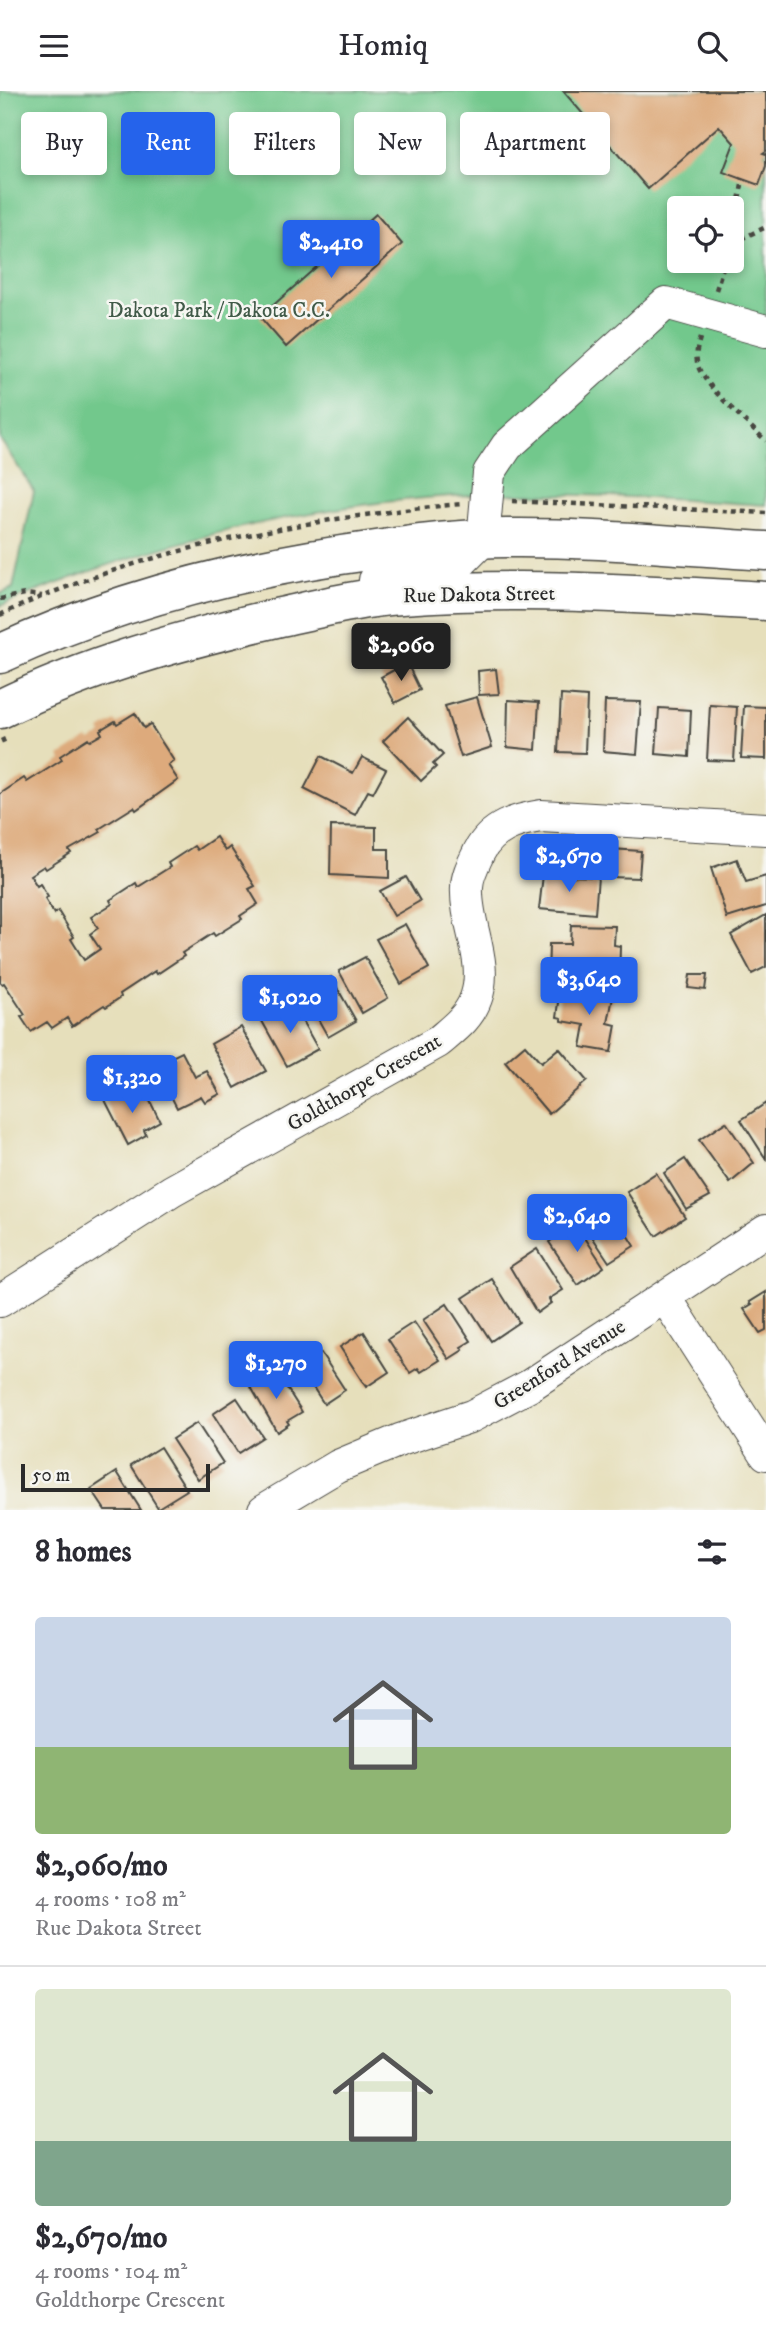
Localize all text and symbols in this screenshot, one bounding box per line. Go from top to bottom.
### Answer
text: Homiq [338,26,428,66]
icon: menu [35,27,73,65]
icon: search [693,27,731,65]
chip: Buy [21,112,107,175]
chip: Rent [121,112,215,175]
chip: Filters [229,112,340,175]
chip: New [354,112,446,175]
chip: Apartment [460,112,610,175]
map controls [667,196,744,273]
button: locate [667,196,744,273]
pin: $2,410 [274,221,388,280]
text: $2,410 [299,228,363,257]
park label: Dakota Park / Dakota C.C. [108,298,330,324]
street label: Rue Dakota Street [403,581,556,609]
pin: $2,060 [344,623,458,683]
text: $2,060 [367,631,435,660]
pin: $2,670 [512,835,626,894]
text: $2,670 [536,842,602,871]
pin: $3,640 [532,957,646,1017]
text: $3,640 [557,965,621,994]
pin: $1,020 [233,975,347,1035]
text: $1,020 [258,983,322,1012]
street label: Goldthorpe Crescent [283,1028,446,1138]
pin: $1,320 [75,1055,189,1115]
text: $1,320 [102,1063,162,1092]
pin: $2,640 [520,1195,634,1254]
text: $2,640 [543,1202,611,1231]
street label: Greenford Avenue [489,1314,631,1416]
pin: $1,270 [219,1341,333,1401]
text: $1,270 [245,1349,307,1378]
scale bar [21,1461,210,1493]
text: 50 m [32,1464,70,1487]
icon: filters [693,1533,731,1571]
text: 8 homes [35,1534,132,1571]
icon: home [320,1662,446,1788]
text: $2,060/mo [35,1848,168,1885]
text: 4 rooms · 108 m² [35,1885,186,1914]
text: Rue Dakota Street [35,1914,202,1943]
icon: home [320,2034,446,2160]
text: $2,670/mo [35,2220,167,2257]
text: 4 rooms · 104 m² [35,2257,187,2286]
text: Goldthorpe Crescent [35,2286,225,2315]

